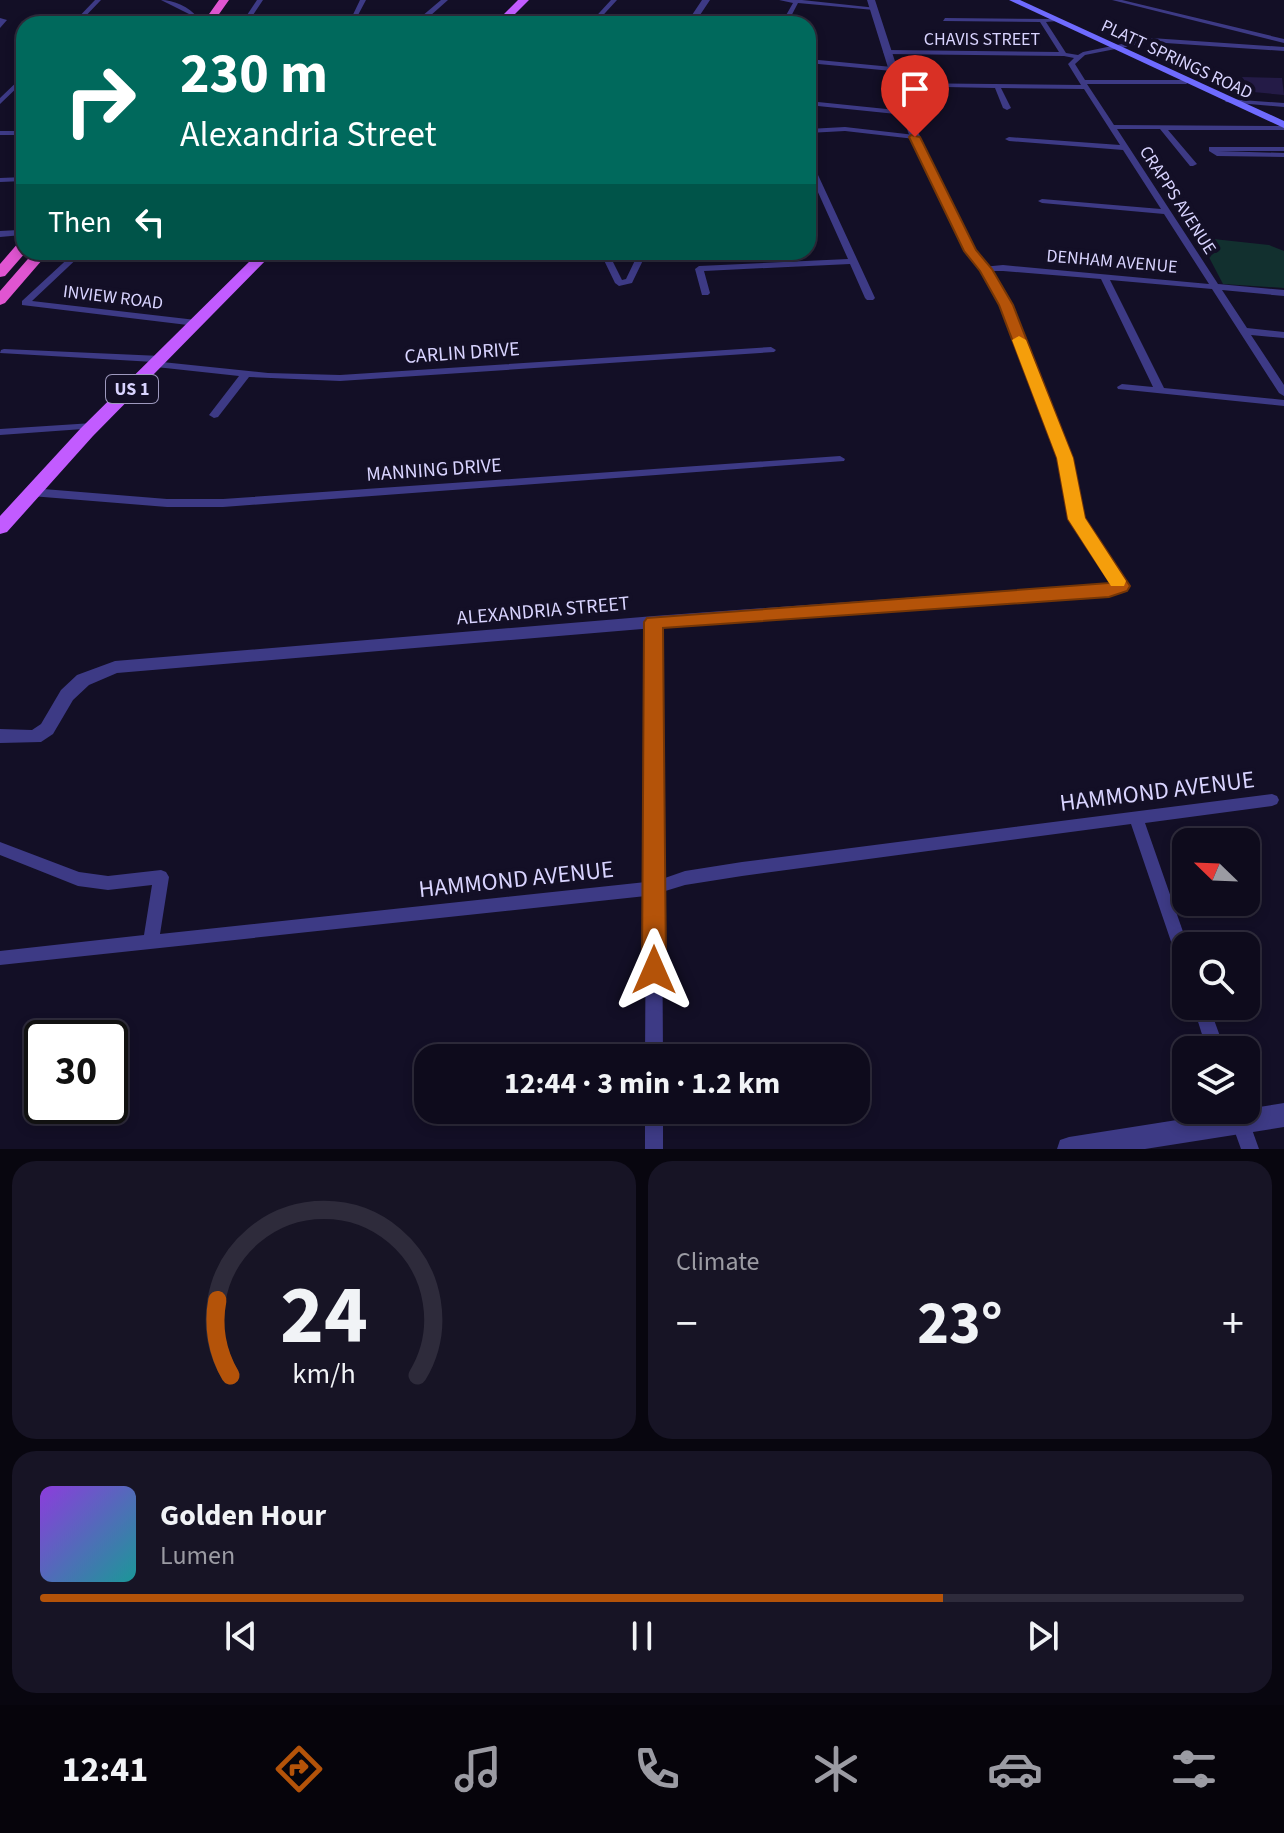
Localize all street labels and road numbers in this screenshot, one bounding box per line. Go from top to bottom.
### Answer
street label: PLATT SPRINGS ROAD [1097,13,1257,105]
street label: CHAVIS STREET [924,27,1041,52]
street label: CRAPPS AVENUE [1133,141,1222,259]
street label: DENHAM AVENUE [1045,243,1179,280]
street label: INVIEW ROAD [62,279,164,316]
street label: CARLIN DRIVE [404,335,521,371]
road number: US 1 [106,375,158,403]
street label: MANNING DRIVE [365,451,503,489]
street label: ALEXANDRIA STREET [456,589,631,632]
street label: HAMMOND AVENUE [1058,762,1256,821]
street label: HAMMOND AVENUE [417,852,615,907]

